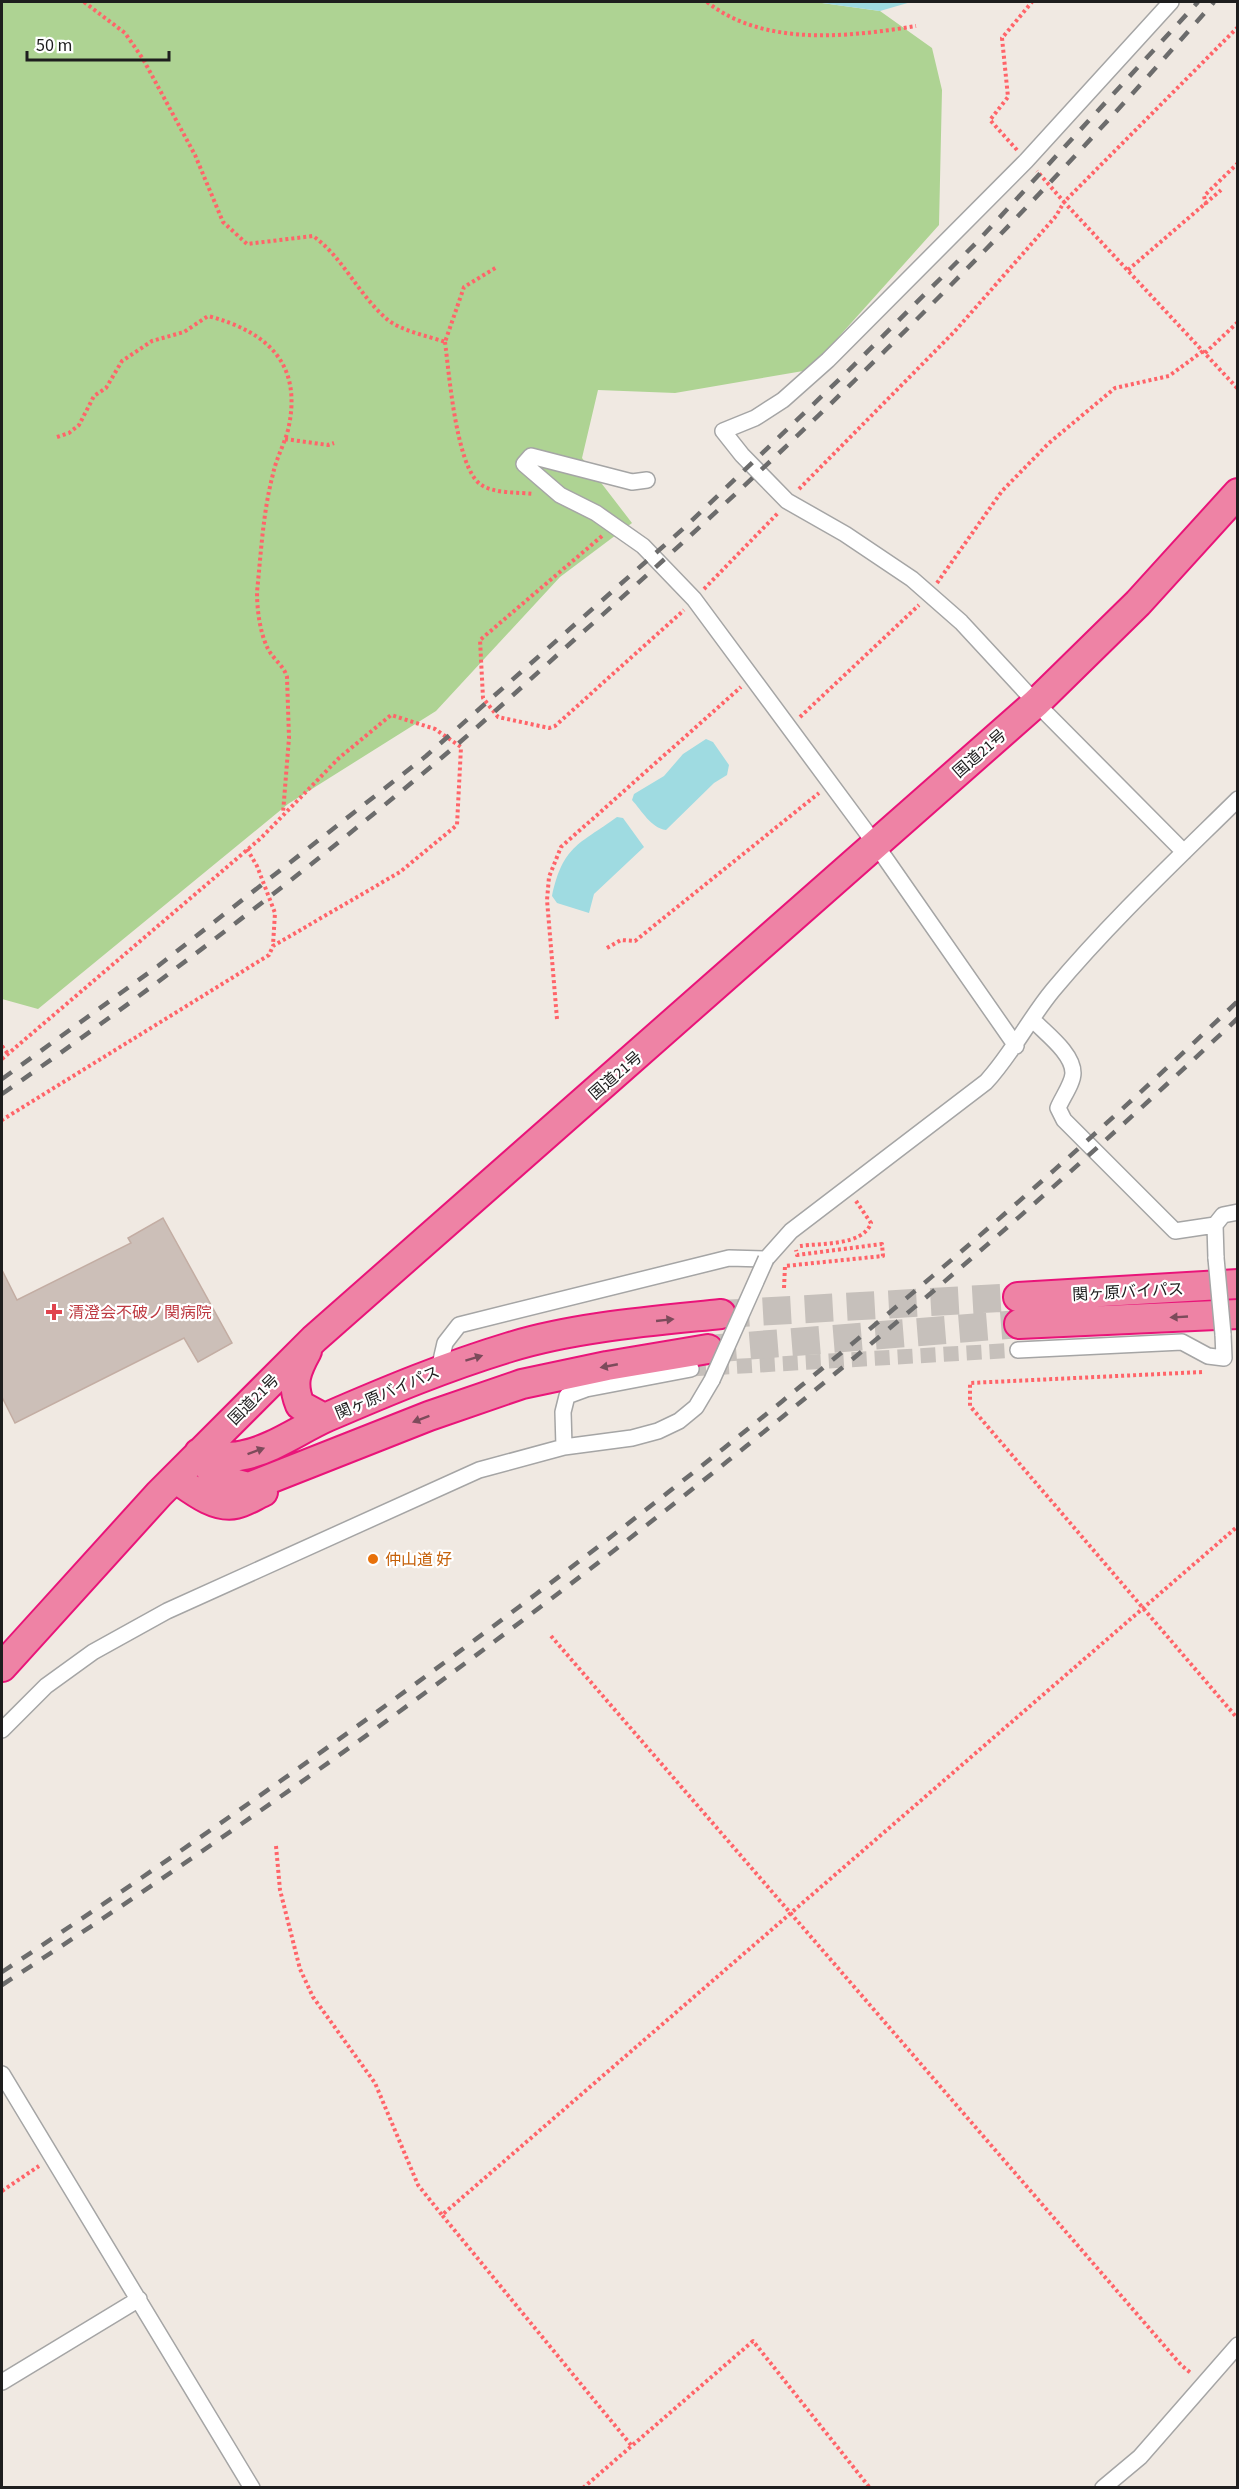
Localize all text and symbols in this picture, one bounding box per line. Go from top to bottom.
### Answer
scale bar [27,24,170,62]
text: 50 m [36,33,72,58]
street label: 国道21号 [948,724,1011,783]
street label: 国道21号 [584,1046,647,1105]
street label: 関ヶ原バイパス [1072,1278,1184,1306]
place label: 清澄会不破ノ関病院 [68,1302,212,1324]
marker: 清澄会不破ノ関病院 [45,1303,63,1321]
one-way arrow [1170,1313,1189,1322]
one-way arrow [655,1315,674,1325]
one-way arrow [465,1353,483,1362]
street label: 関ヶ原バイパス [332,1361,443,1425]
one-way arrow [599,1362,618,1371]
street label: 国道21号 [223,1369,284,1430]
one-way arrow [412,1415,430,1424]
one-way arrow [247,1446,265,1455]
place label: 仲山道 好 [385,1549,452,1571]
marker: 仲山道 好 [366,1552,380,1566]

